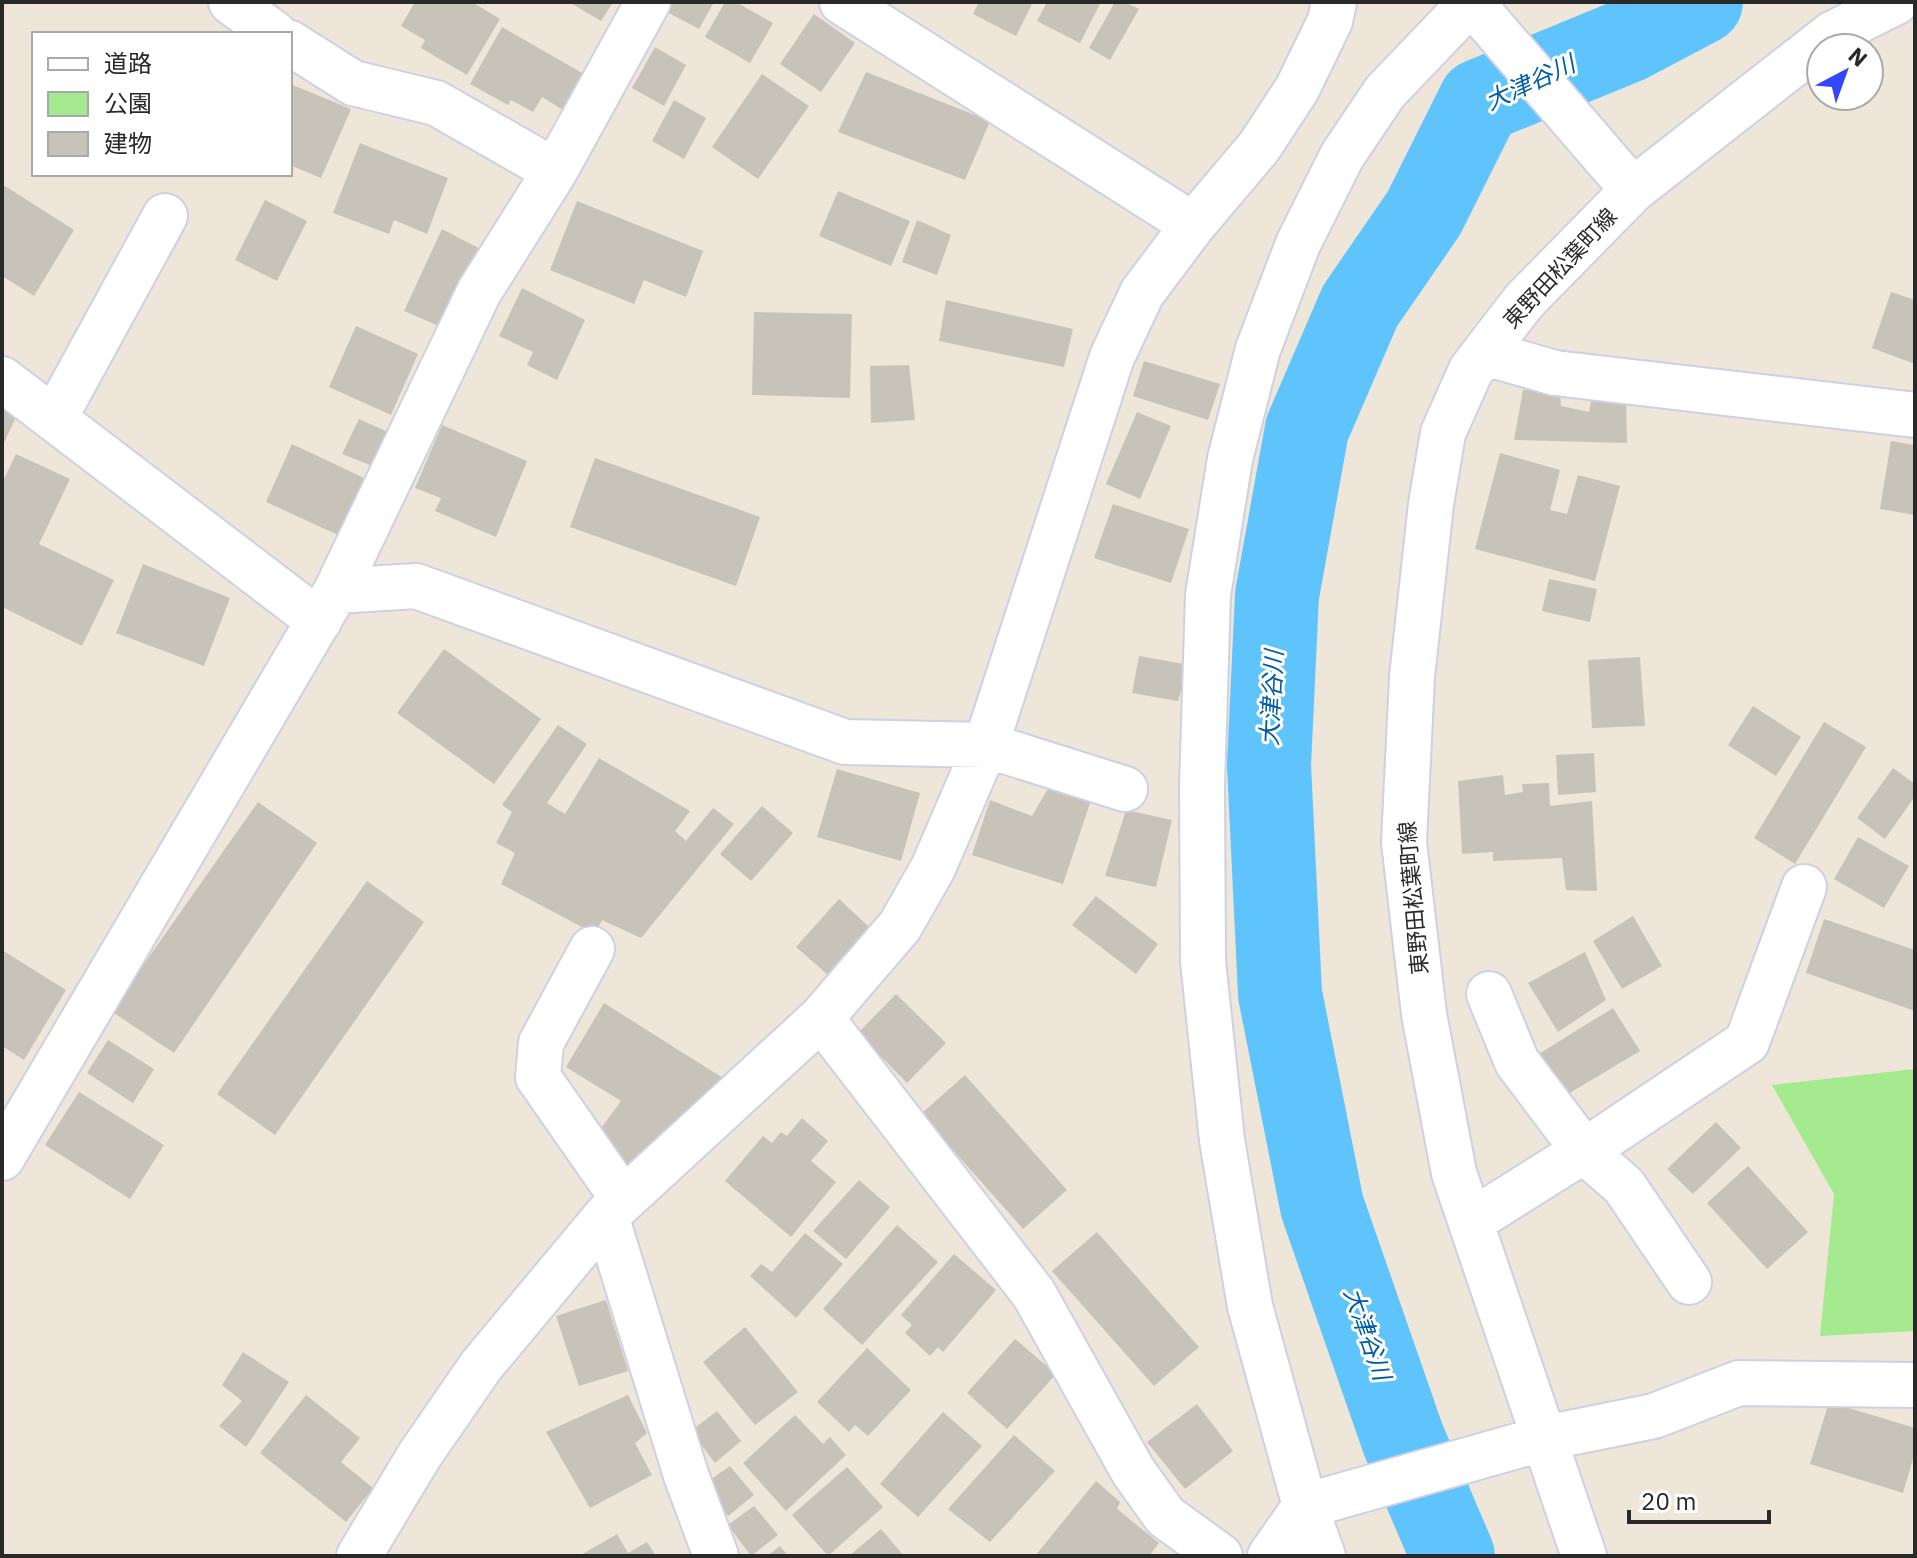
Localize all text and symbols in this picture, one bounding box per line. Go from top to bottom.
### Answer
legend [32,32,292,176]
north arrow [1805,32,1885,112]
text: N [1843,40,1874,73]
water label: 大津谷川 [1479,46,1583,117]
text: 道路 [104,47,152,79]
text: 公園 [104,87,152,119]
text: 建物 [104,127,152,159]
street label: 東野田松葉町線 [1497,201,1623,334]
water label: 大津谷川 [1253,646,1290,747]
street label: 東野田松葉町線 [1391,820,1434,976]
water label: 大津谷川 [1337,1283,1400,1387]
scale bar [1629,1474,1769,1524]
text: 20 m [1641,1485,1696,1517]

